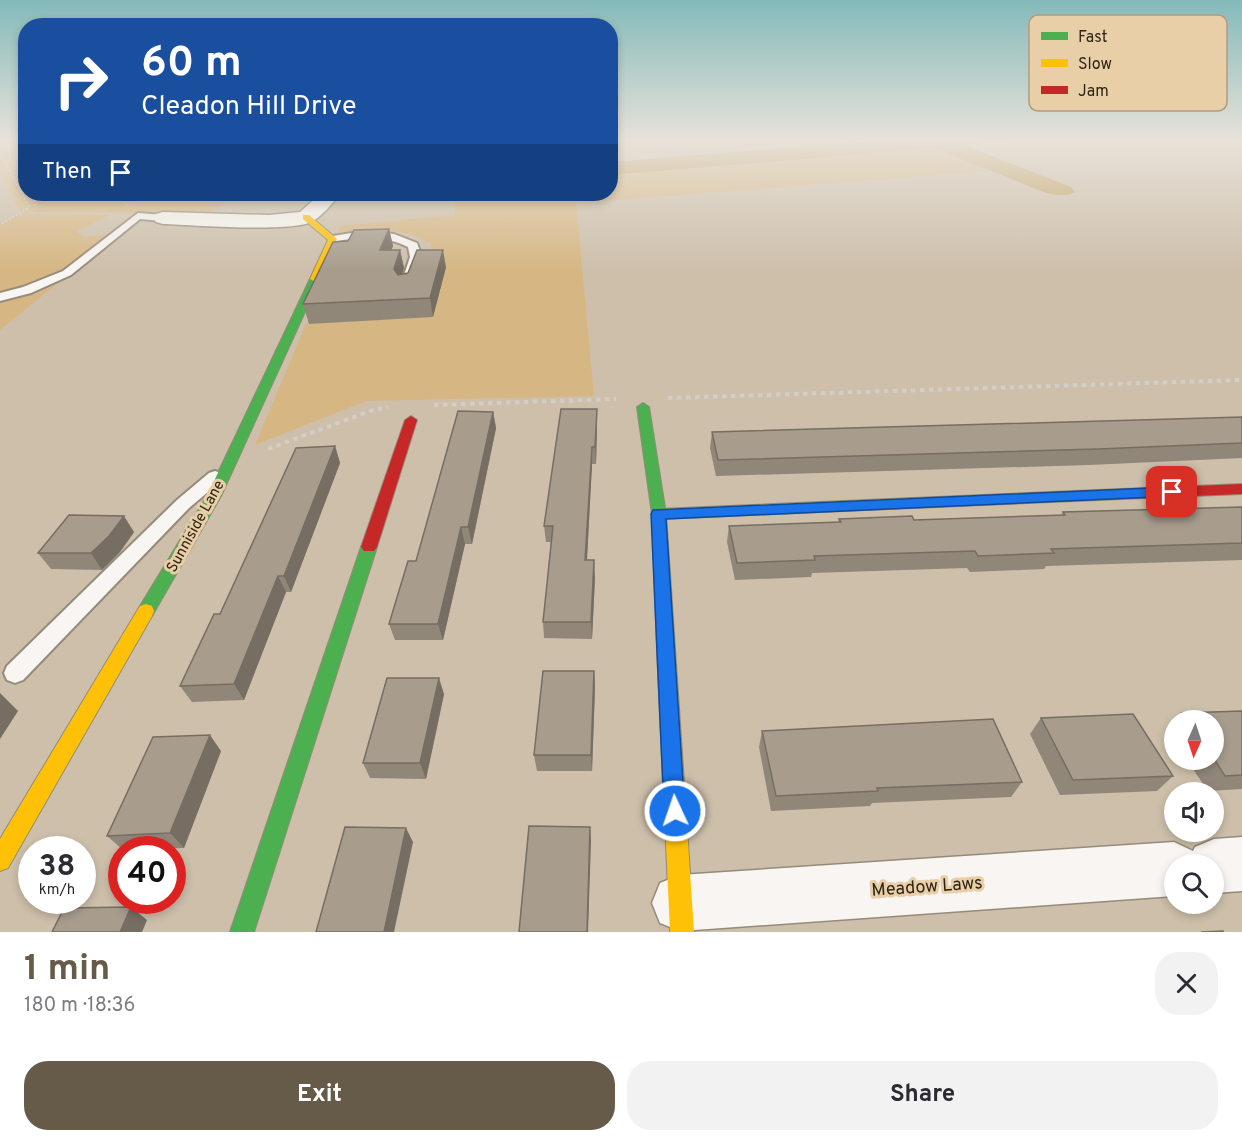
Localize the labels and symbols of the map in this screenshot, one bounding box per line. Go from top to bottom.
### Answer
legend [1029,15,1227,111]
text: Fast [1078,28,1108,48]
text: Slow [1078,55,1112,75]
text: Jam [1078,82,1109,102]
pin [1146,466,1197,517]
street label: Sunniside Lane [163,477,229,576]
north arrow [1164,710,1224,770]
position arrow [643,779,707,843]
speed limit sign: 40 [108,836,186,914]
street label: Meadow Laws [871,872,984,903]

